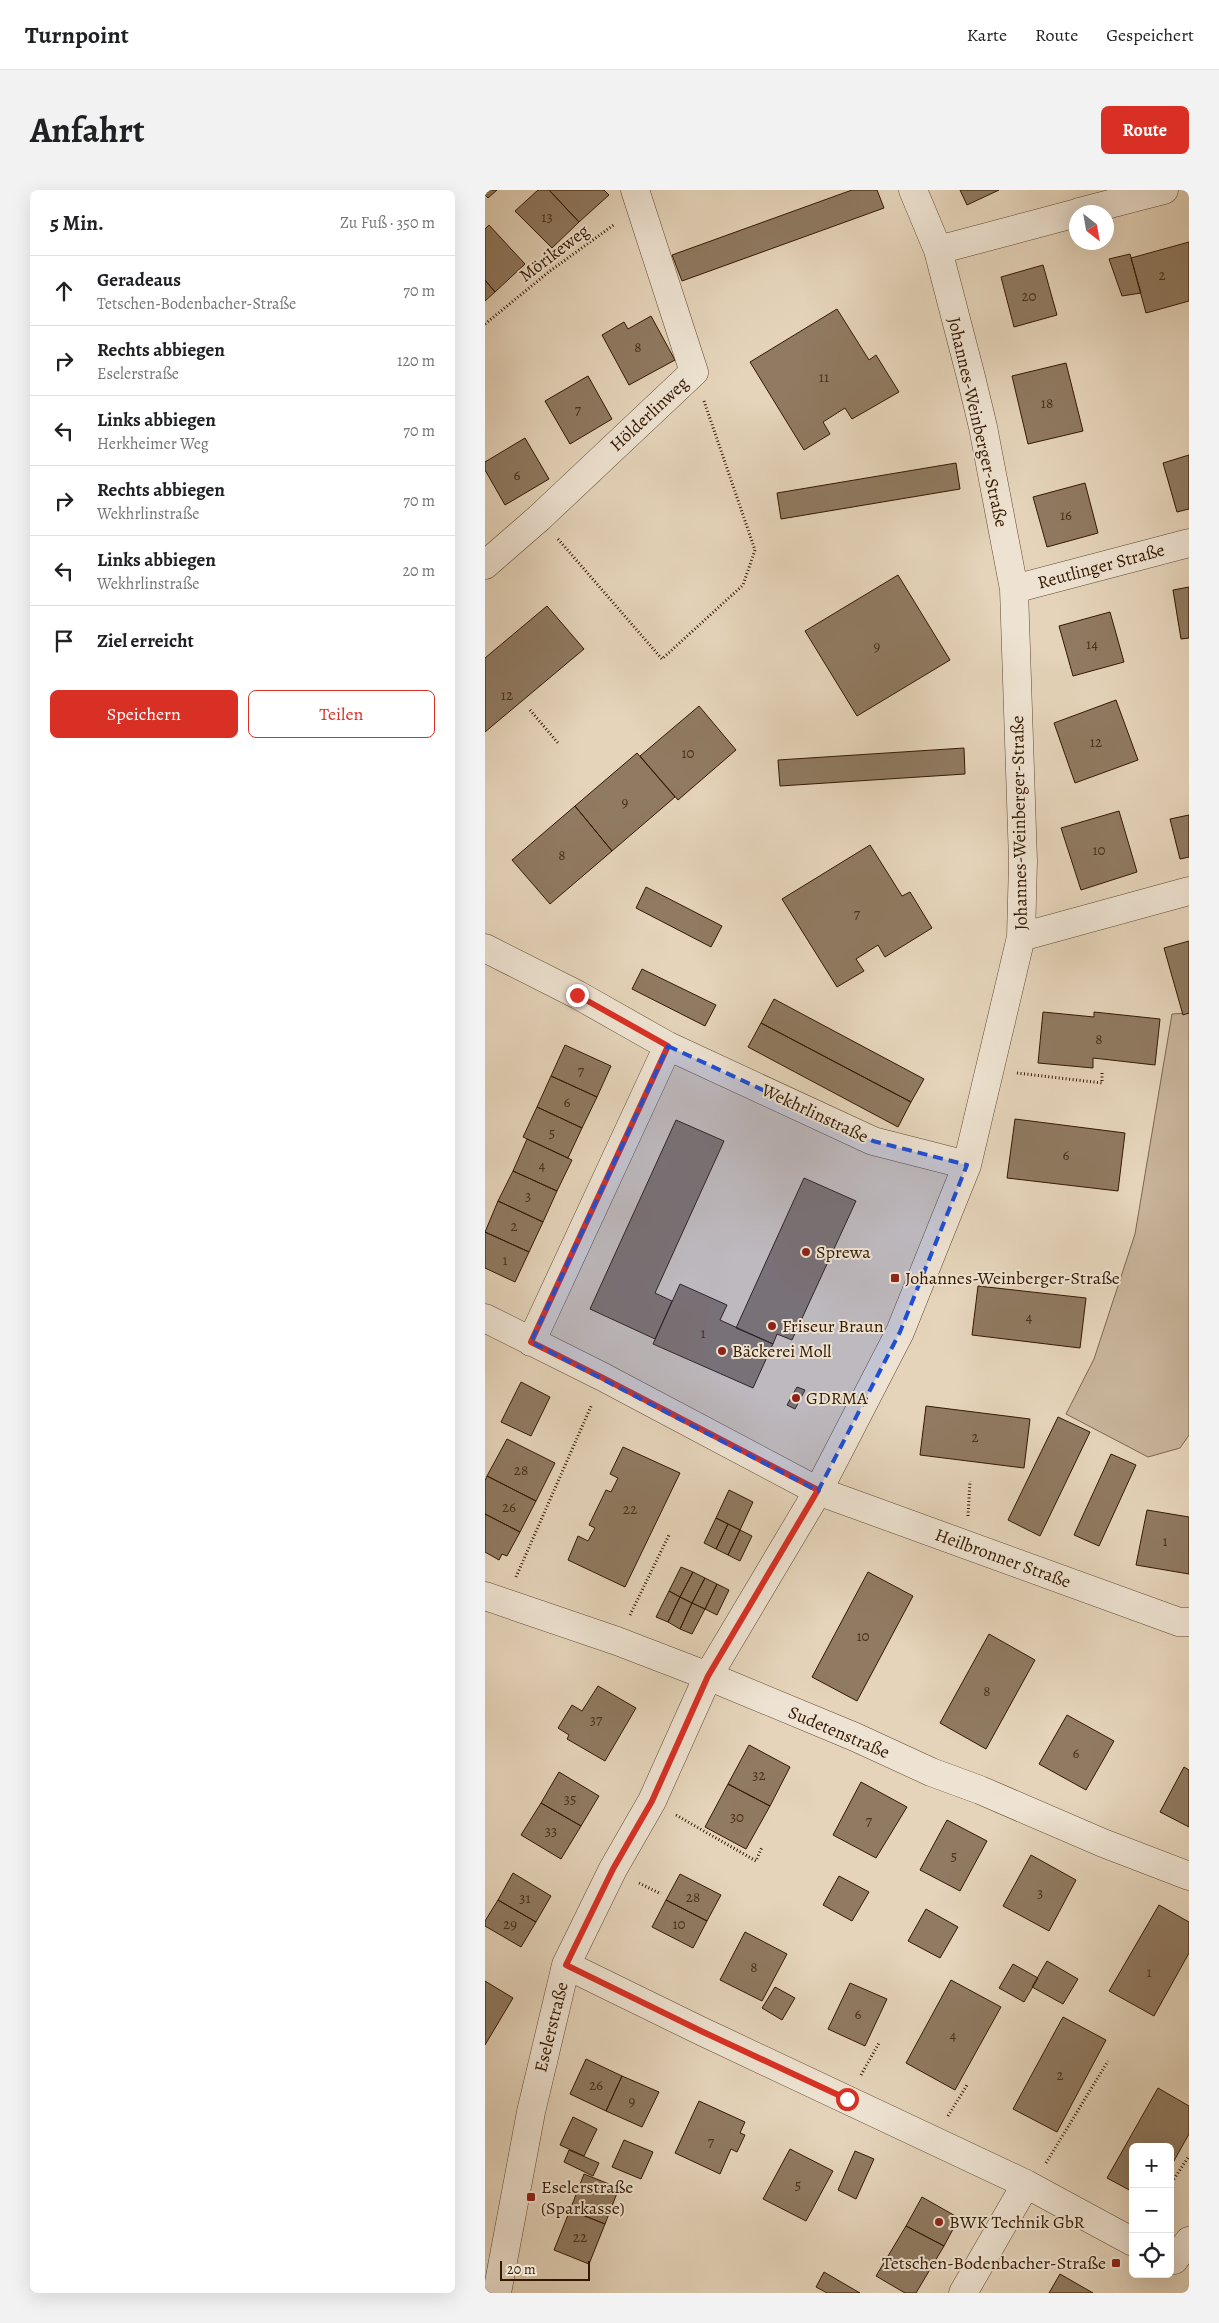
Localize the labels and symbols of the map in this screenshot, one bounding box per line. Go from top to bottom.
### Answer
north arrow [1069,205,1114,250]
house number: 13 [541,207,553,227]
street label: Mörikeweg [514,219,594,287]
house number: 2 [1158,265,1166,285]
house number: 20 [1021,286,1037,306]
street label: Johannes-Weinberger-Straße [942,315,1014,529]
house number: 8 [634,337,642,357]
house number: 11 [819,367,829,387]
street label: Hölderlinweg [604,371,694,457]
house number: 18 [1041,393,1053,413]
house number: 7 [575,400,582,420]
house number: 6 [514,465,521,485]
house number: 16 [1060,505,1072,525]
street label: Reutlinger Straße [1035,538,1167,594]
house number: 14 [1086,634,1098,654]
house number: 9 [874,636,881,656]
house number: 12 [501,685,513,705]
street label: Johannes-Weinberger-Straße [1005,715,1033,931]
house number: 12 [1090,732,1102,752]
house number: 10 [681,743,695,763]
house number: 9 [622,792,629,812]
house number: 10 [1092,840,1106,860]
house number: 8 [558,845,566,865]
house number: 7 [854,904,861,924]
route end [566,984,589,1007]
house number: 8 [1095,1029,1103,1049]
house number: 7 [578,1061,585,1081]
street label: Wekhrlinstraße [757,1077,872,1148]
house number: 6 [564,1092,571,1112]
house number: 5 [549,1123,555,1143]
house number: 6 [1063,1145,1070,1165]
house number: 4 [539,1155,546,1175]
house number: 3 [525,1186,531,1206]
house number: 2 [510,1216,518,1236]
place label: Sprewa [816,1240,871,1264]
marker: Sprewa [800,1246,812,1258]
house number: 1 [502,1250,508,1270]
place label: Johannes-Weinberger-Straße [905,1266,1120,1290]
marker: Johannes-Weinberger-Straße [889,1272,901,1284]
house number: 4 [1026,1307,1033,1327]
place label: Friseur Braun [782,1314,884,1338]
marker: Friseur Braun [766,1320,778,1332]
house number: 1 [700,1323,706,1343]
place label: Bäckerei Moll [732,1339,832,1363]
marker: Bäckerei Moll [716,1345,728,1357]
place label: GDRMA [806,1386,868,1410]
marker: GDRMA [790,1392,802,1404]
house number: 2 [971,1427,979,1447]
house number: 28 [514,1460,528,1480]
house number: 26 [502,1497,516,1517]
house number: 22 [623,1499,637,1519]
street label: Heilbronner Straße [932,1522,1074,1594]
house number: 1 [1162,1531,1168,1551]
house number: 10 [856,1626,870,1646]
house number: 8 [983,1681,991,1701]
street label: Sudetenstraße [785,1700,893,1764]
house number: 37 [590,1710,603,1730]
house number: 6 [1073,1743,1080,1763]
house number: 32 [752,1765,766,1785]
house number: 35 [564,1789,576,1809]
house number: 30 [730,1807,744,1827]
house number: 7 [866,1811,873,1831]
house number: 33 [545,1821,557,1841]
house number: 5 [951,1846,957,1866]
house number: 3 [1037,1883,1043,1903]
house number: 28 [686,1887,700,1907]
house number: 31 [519,1888,531,1908]
house number: 29 [503,1914,517,1934]
house number: 10 [672,1914,686,1934]
house number: 8 [750,1957,758,1977]
house number: 1 [1146,1962,1152,1982]
street label: Eselerstraße [528,1979,574,2075]
house number: 6 [855,2004,862,2024]
house number: 4 [950,2025,957,2045]
house number: 2 [1056,2065,1064,2085]
house number: 26 [589,2075,603,2095]
route start [836,2088,859,2111]
house number: 9 [629,2091,636,2111]
house number: 7 [708,2132,715,2152]
place label: Eselerstraße (Sparkasse) [541,2175,633,2220]
house number: 5 [795,2175,801,2195]
marker: Eselerstraße (Sparkasse) [525,2191,537,2203]
place label: BWK Technik GbR [949,2210,1085,2234]
marker: BWK Technik GbR [933,2216,945,2228]
house number: 22 [573,2227,587,2247]
place label: Tetschen-Bodenbacher-Straße [882,2251,1106,2275]
marker: Tetschen-Bodenbacher-Straße [1110,2257,1122,2269]
scale bar [500,2258,590,2281]

